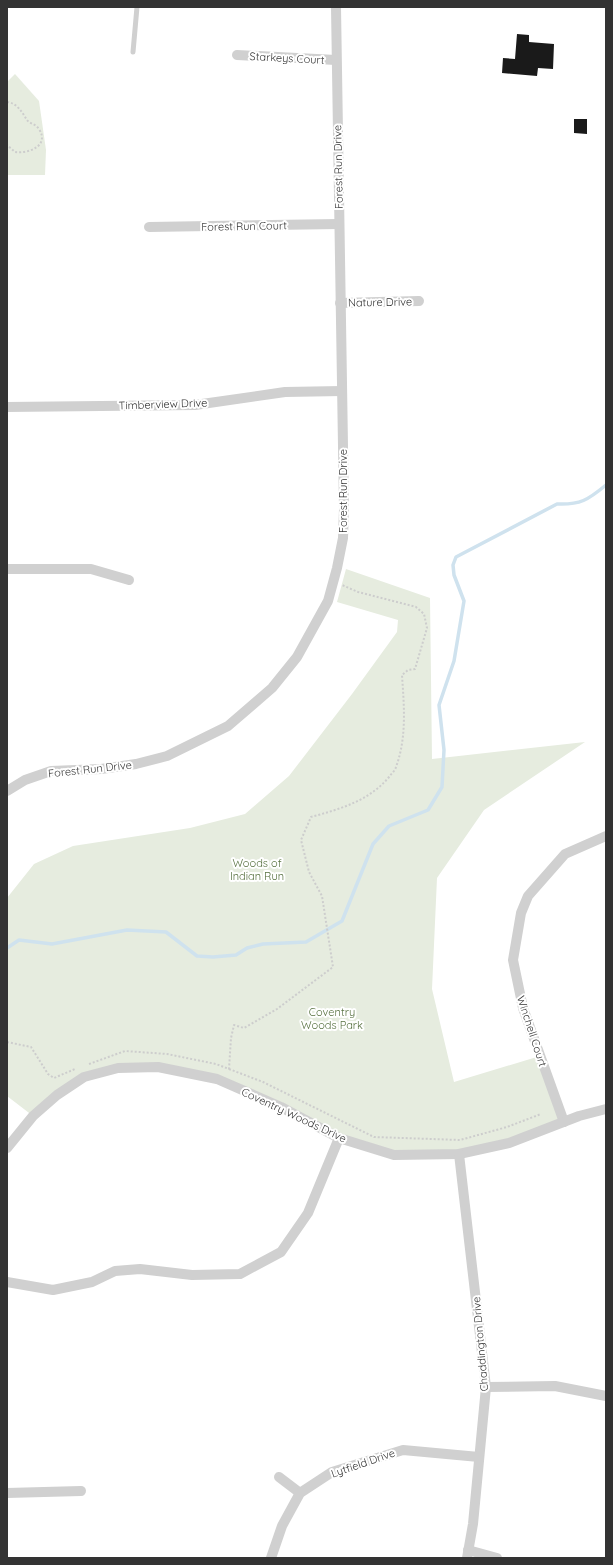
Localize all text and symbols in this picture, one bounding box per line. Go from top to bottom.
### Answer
street label: Starkeys Court [249,49,325,67]
street label: Forest Run Drive [330,125,346,209]
street label: Forest Run Court [201,218,287,234]
street label: Nature Drive [348,294,412,310]
street label: Timberview Drive [118,395,208,413]
street label: Forest Run Drive [336,449,350,533]
street label: Forest Run Drive [47,758,133,780]
park label: Woods of Indian Run [230,856,284,883]
street label: Winchell Court [514,994,550,1068]
park label: Coventry Woods Park [301,1005,363,1032]
street label: Coventry Woods Drive [239,1084,349,1146]
street label: Chaddington Drive [469,1296,491,1392]
street label: Lytfield Drive [329,1446,397,1480]

